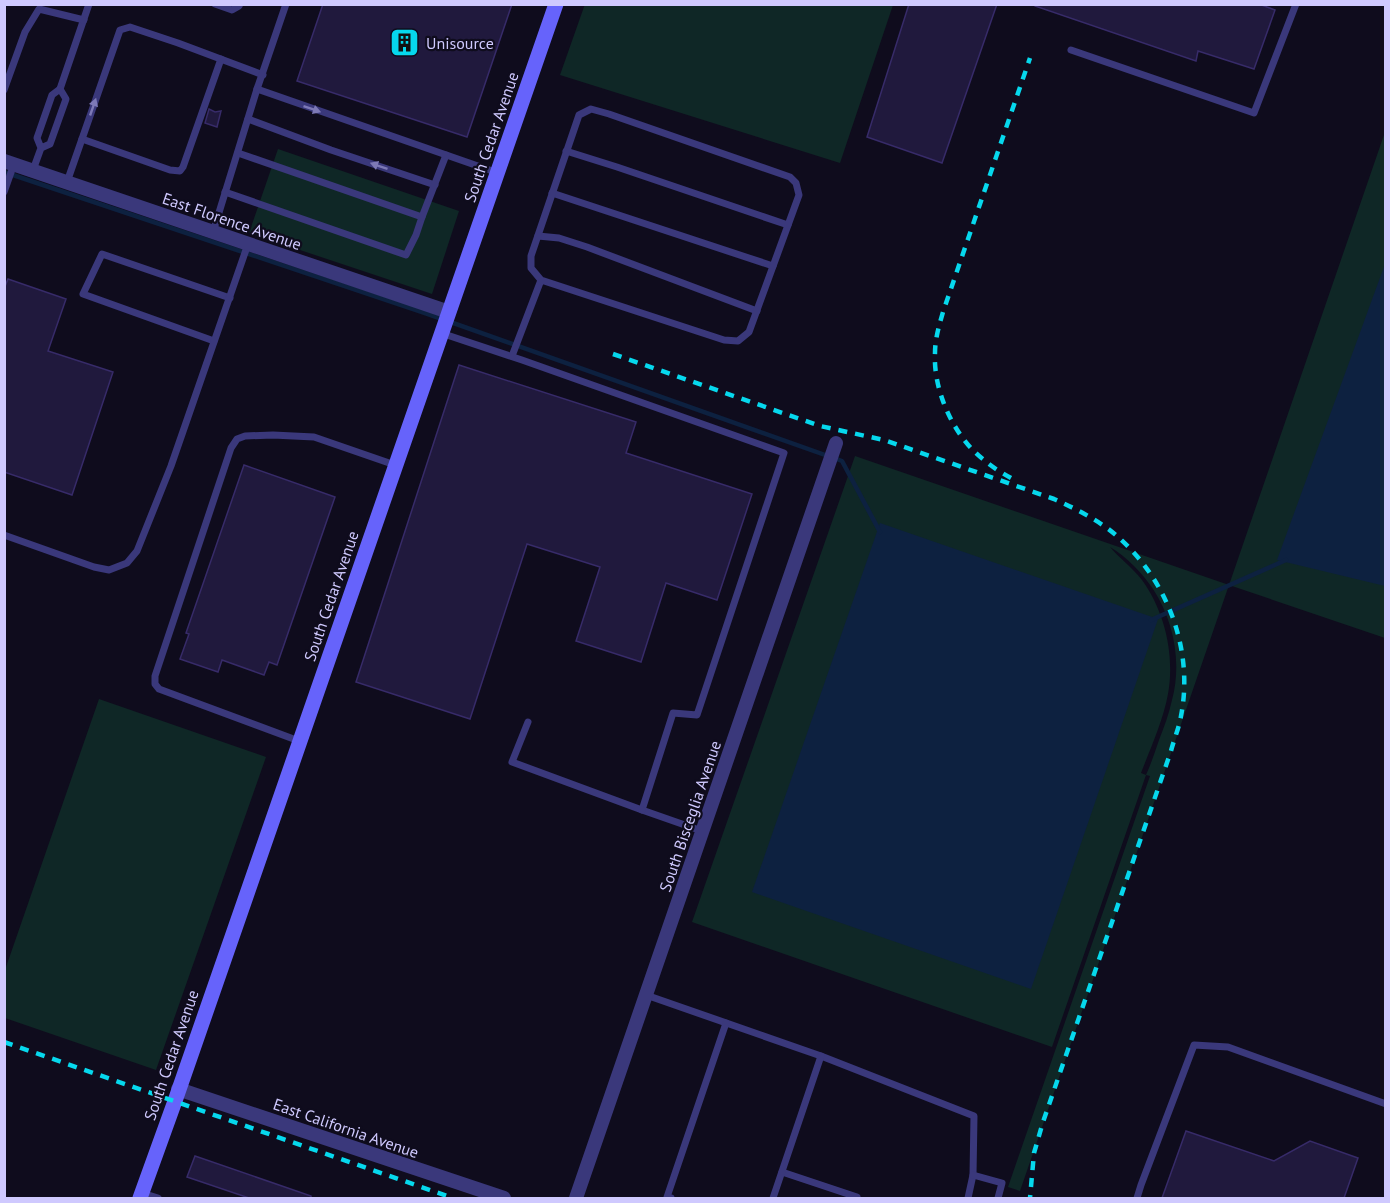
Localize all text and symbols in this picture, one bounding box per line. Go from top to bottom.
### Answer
building icon: Unisource [389,27,421,59]
place label: Unisource [426,33,494,53]
street label: South Cedar Avenue [459,69,523,205]
one-way arrow [88,98,98,116]
one-way arrow [303,104,321,114]
one-way arrow [370,161,388,171]
street label: East Florence Avenue [160,188,304,254]
street label: South Cedar Avenue [299,528,363,664]
street label: South Bisceglia Avenue [655,738,725,894]
street label: South Cedar Avenue [139,987,203,1123]
street label: East California Avenue [271,1094,421,1162]

